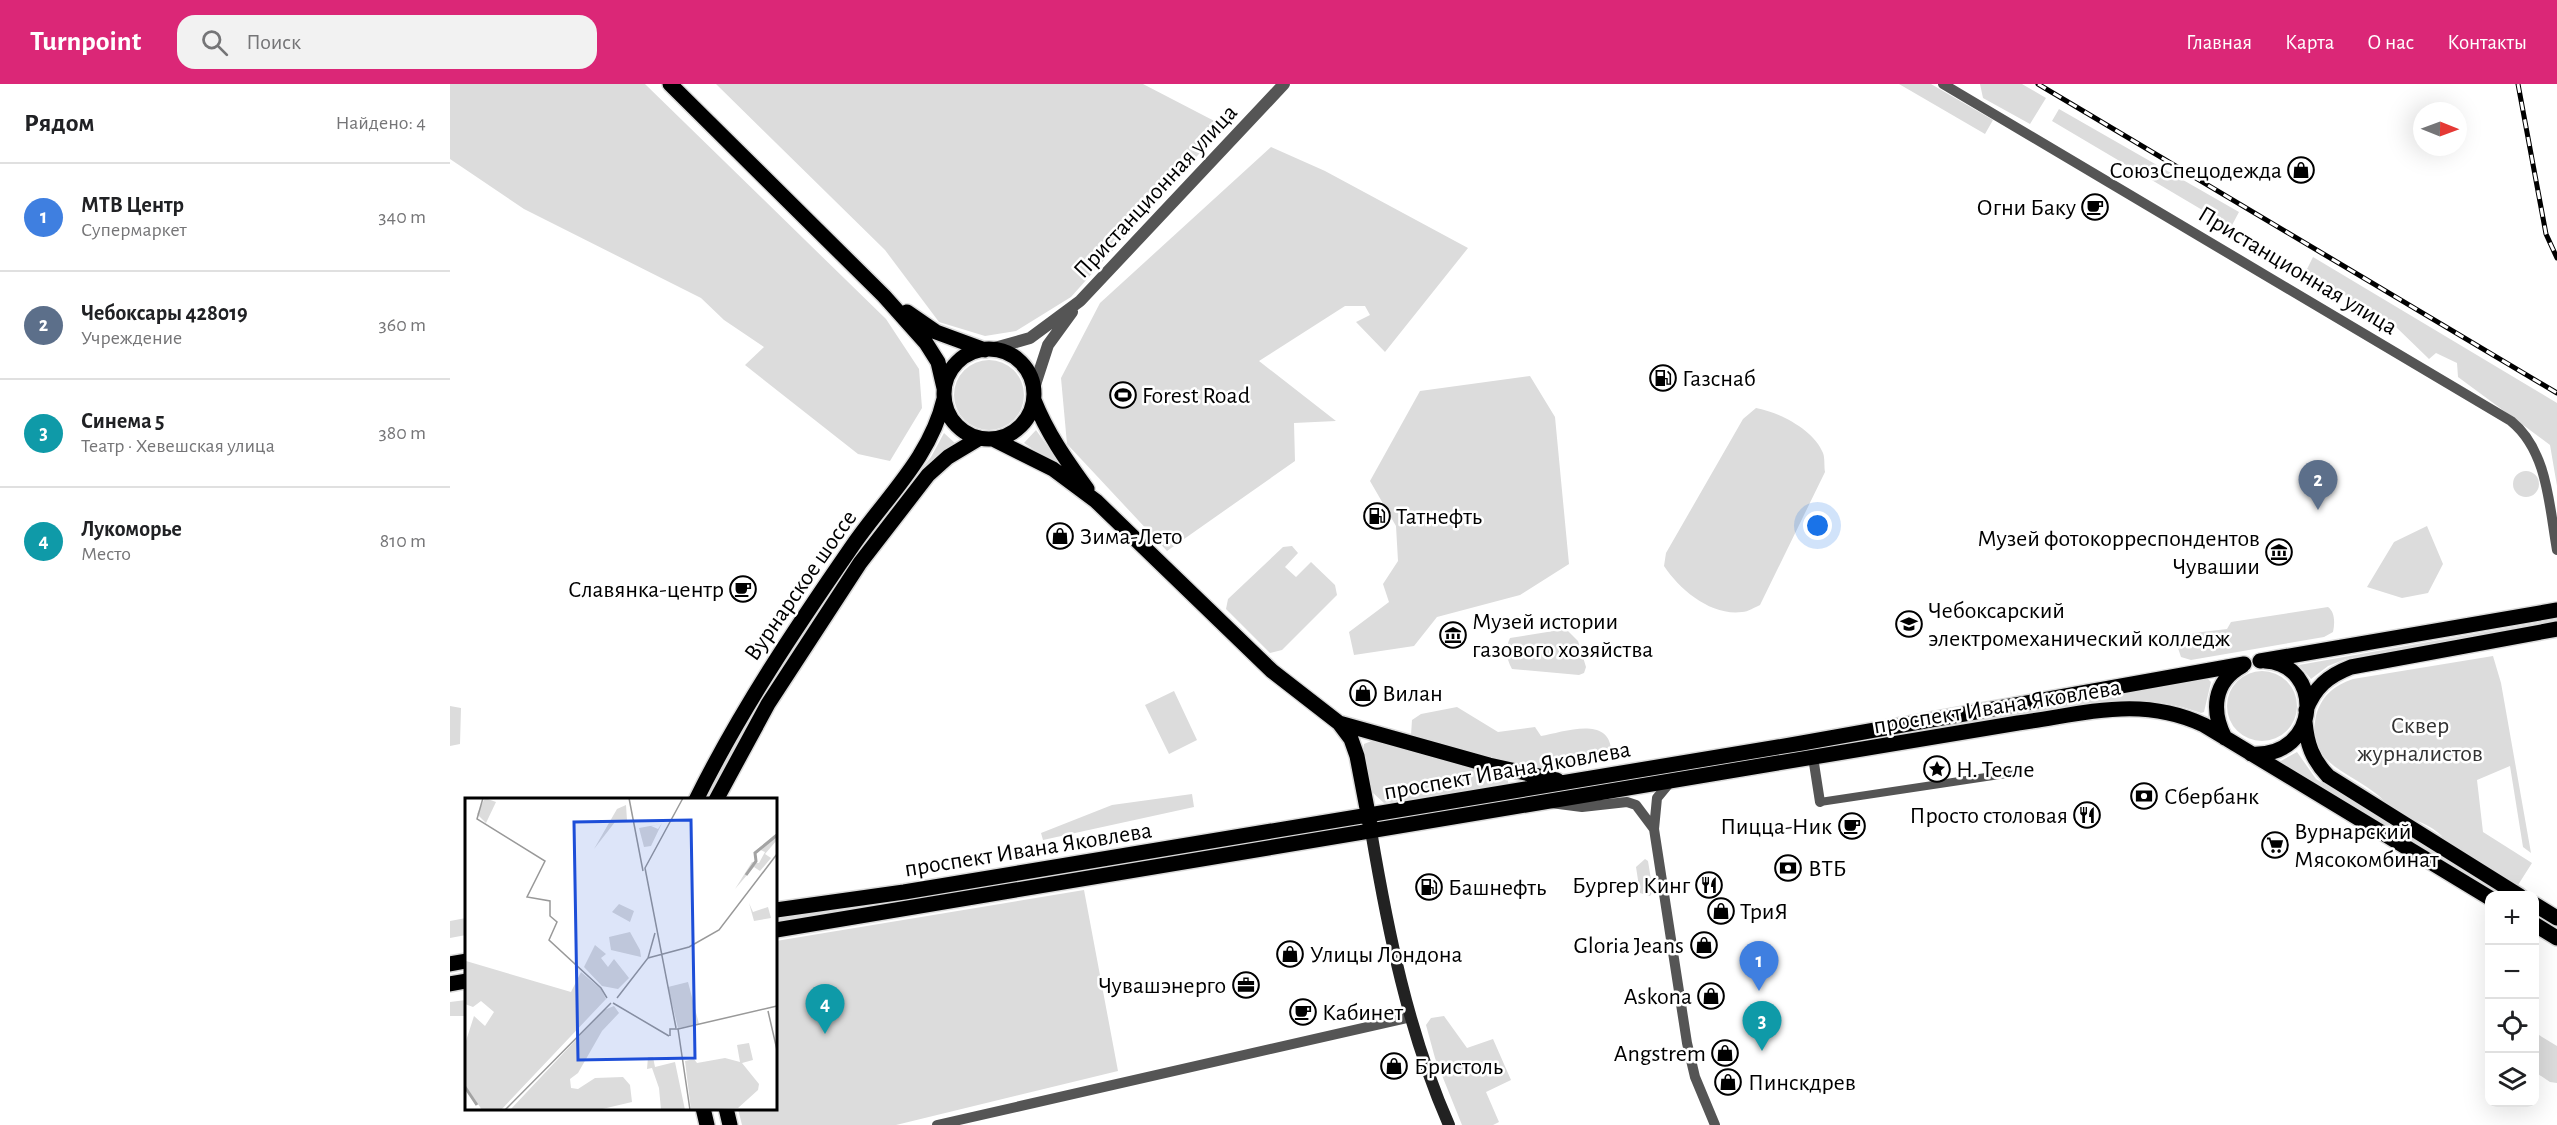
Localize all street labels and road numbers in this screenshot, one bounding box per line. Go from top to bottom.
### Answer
street label: Пристанционная улица [1069,100,1242,283]
street label: Пристанционная улица [2194,202,2401,340]
street label: Вурнарское шоссе [740,506,862,665]
street label: проспект Ивана Яковлева [1872,676,2123,738]
street label: проспект Ивана Яковлева [1382,737,1633,805]
street label: проспект Ивана Яковлева [903,819,1154,881]

